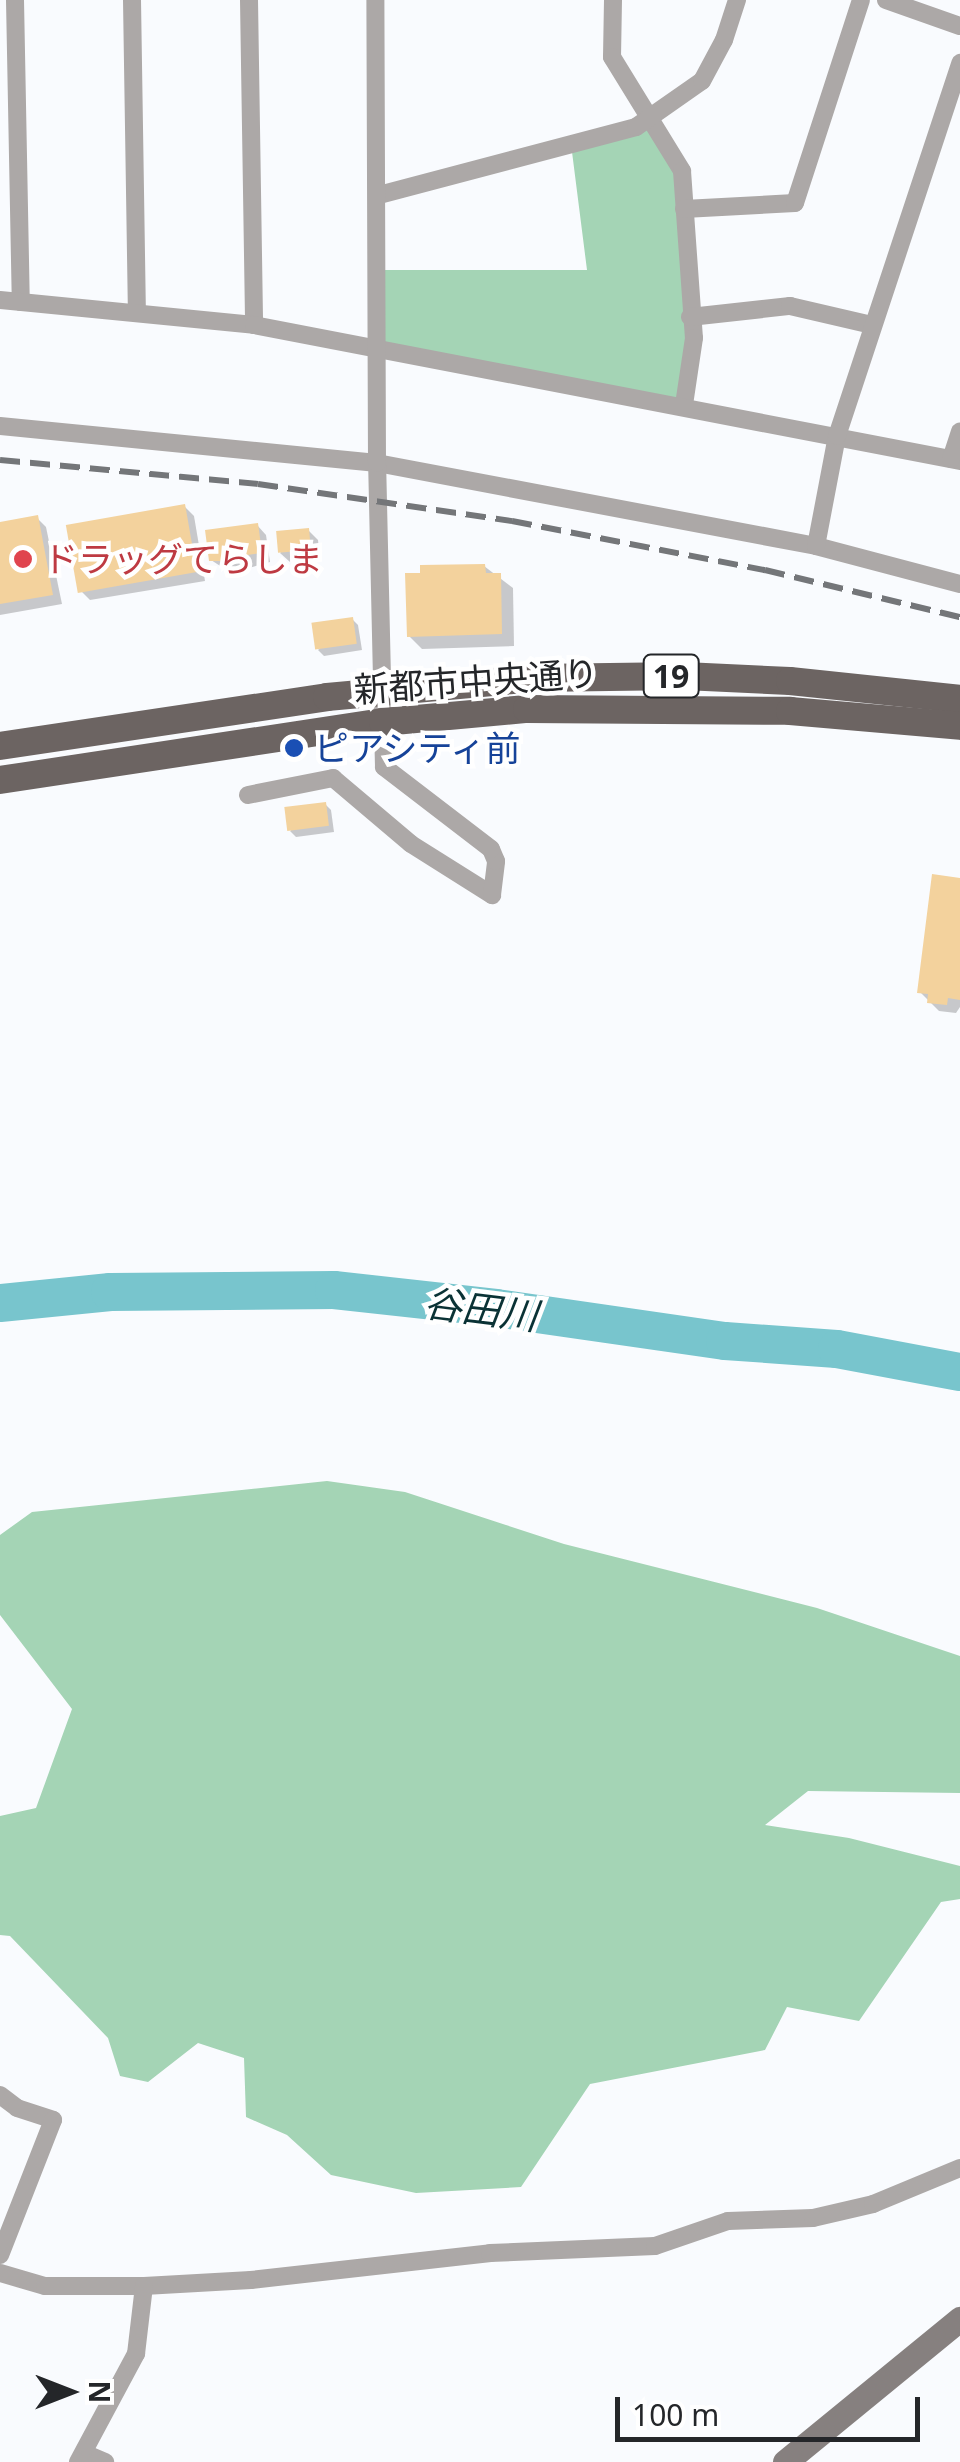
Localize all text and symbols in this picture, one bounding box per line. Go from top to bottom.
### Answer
place label: ドラッグてらしま [43,538,323,580]
marker: ドラッグてらしま [12,548,34,570]
road number: 19 [641,649,701,703]
street label: 新都市中央通り [352,652,600,710]
place label: ピアシティ前 [314,727,524,769]
marker: ピアシティ前 [283,737,305,759]
water label: 谷田川 [422,1279,540,1339]
north arrow [20,2342,120,2442]
scale bar [620,2377,925,2439]
text: N [81,2381,119,2403]
text: 100 m [632,2394,719,2435]

